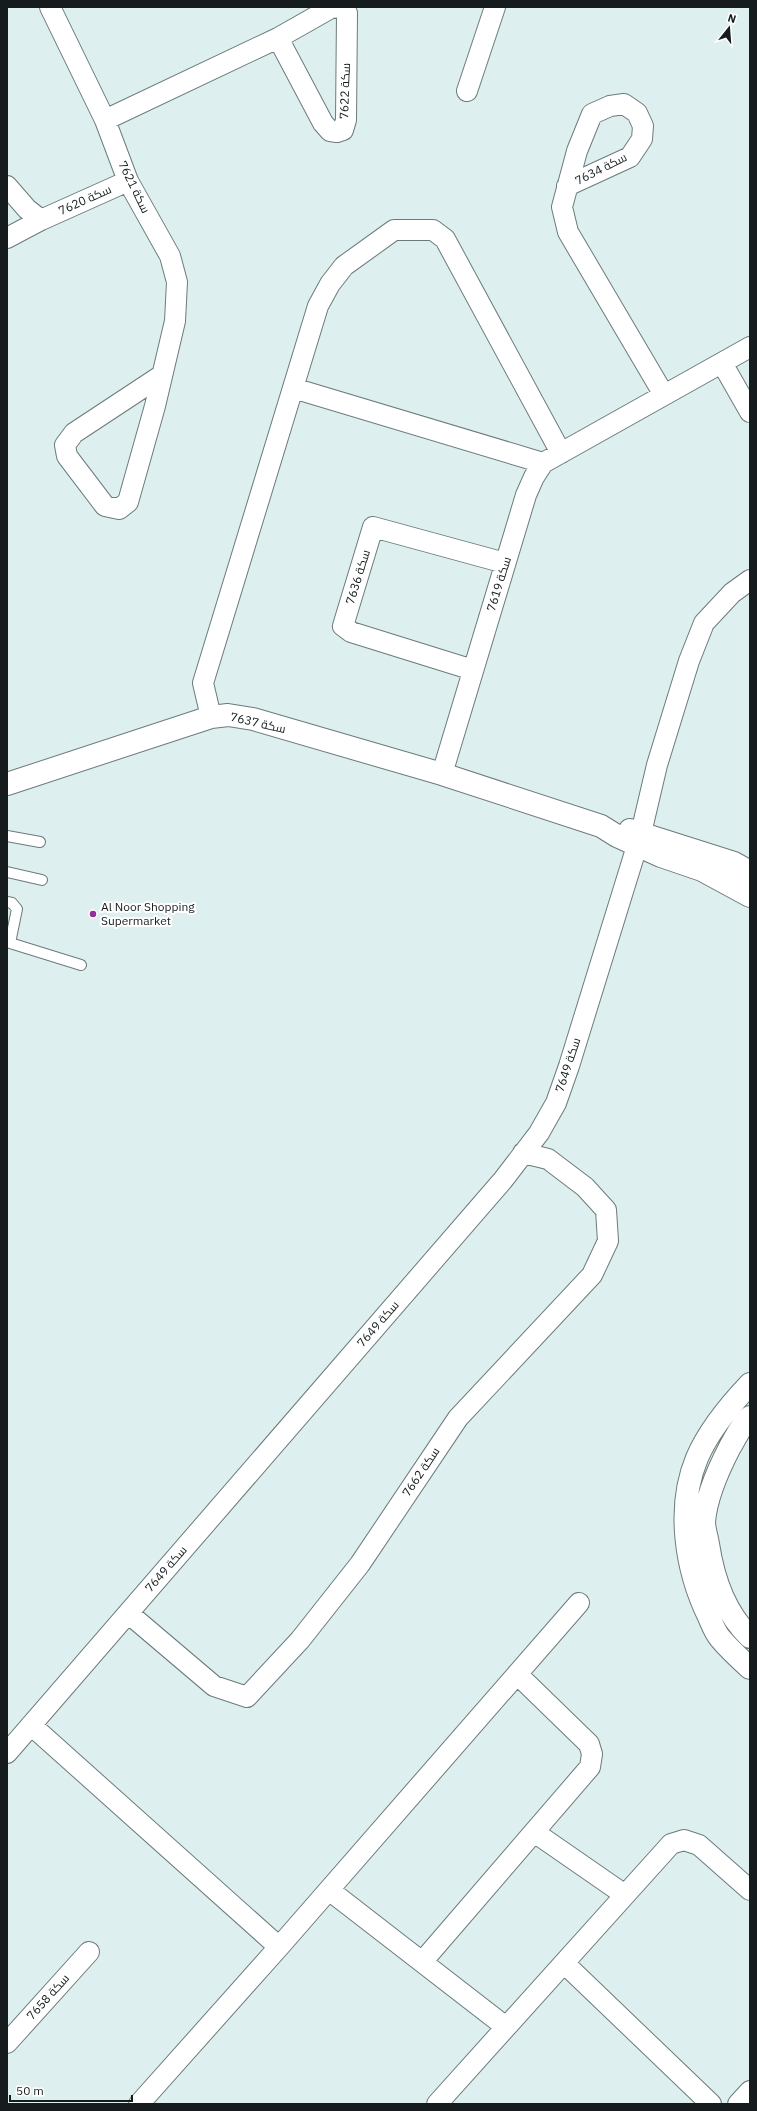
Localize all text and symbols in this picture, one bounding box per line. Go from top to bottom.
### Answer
north arrow [709,8,749,48]
text: N [726,11,738,26]
street label: سكة 7622 [336,62,353,119]
street label: سكة 7634 [572,149,629,188]
street label: سكة 7621 [115,158,154,215]
street label: سكة 7620 [56,181,114,218]
street label: سكة 7636 [342,548,373,606]
street label: سكة 7619 [483,555,514,613]
street label: سكة 7637 [229,709,287,736]
place label: Al Noor Shopping Supermarket [101,899,195,928]
marker: Al Noor Shopping Supermarket [88,909,98,919]
street label: سكة 7649 [552,1036,583,1094]
street label: سكة 7649 [353,1297,402,1350]
street label: سكة 7662 [399,1444,443,1499]
street label: سكة 7649 [141,1542,190,1595]
street label: سكة 7658 [23,1971,72,2023]
scale bar [10,2077,132,2103]
text: 50 m [16,2083,44,2098]

